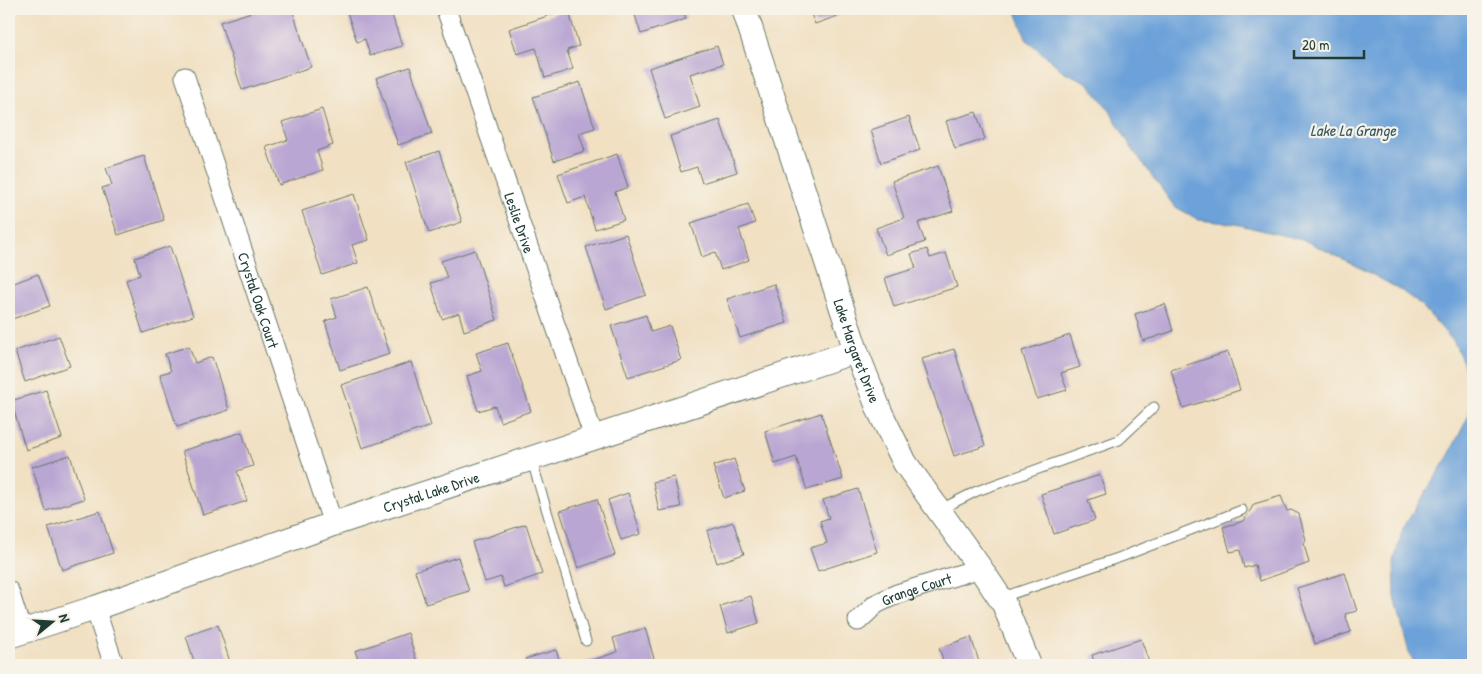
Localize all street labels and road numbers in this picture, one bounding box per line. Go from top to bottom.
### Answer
street label: Leslie Drive [500,190,540,256]
street label: Crystal Oak Court [233,249,285,352]
street label: Lake Margaret Drive [829,296,886,406]
street label: Crystal Lake Drive [380,466,482,517]
street label: Grange Court [878,567,955,611]

